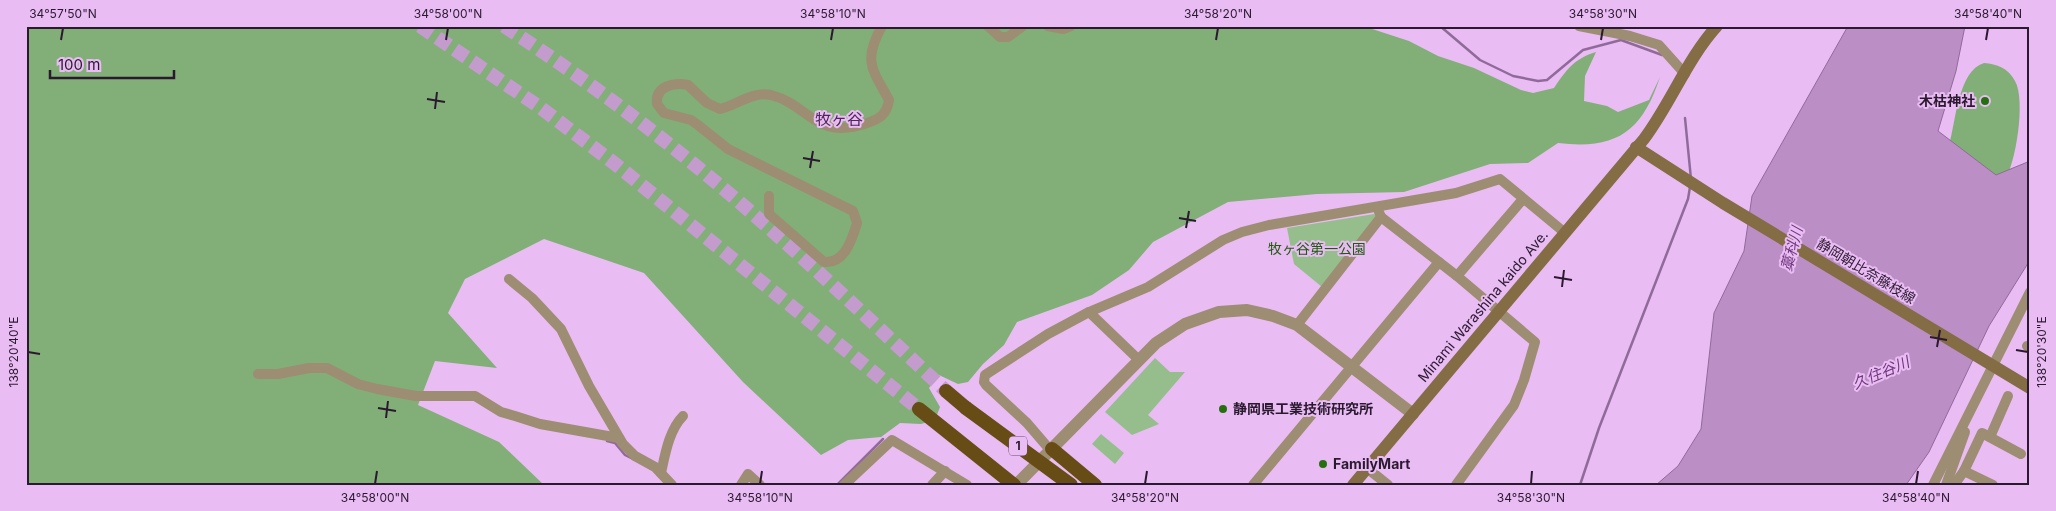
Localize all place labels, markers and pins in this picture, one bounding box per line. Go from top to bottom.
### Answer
place label: 木枯神社 [1919,92,1975,109]
marker: 木枯神社 [1979,95,1991,107]
place label: 静岡県工業技術研究所 [1233,400,1373,417]
marker: 静岡県工業技術研究所 [1217,403,1229,415]
place label: FamilyMart [1333,455,1410,472]
marker: FamilyMart [1317,458,1329,470]

